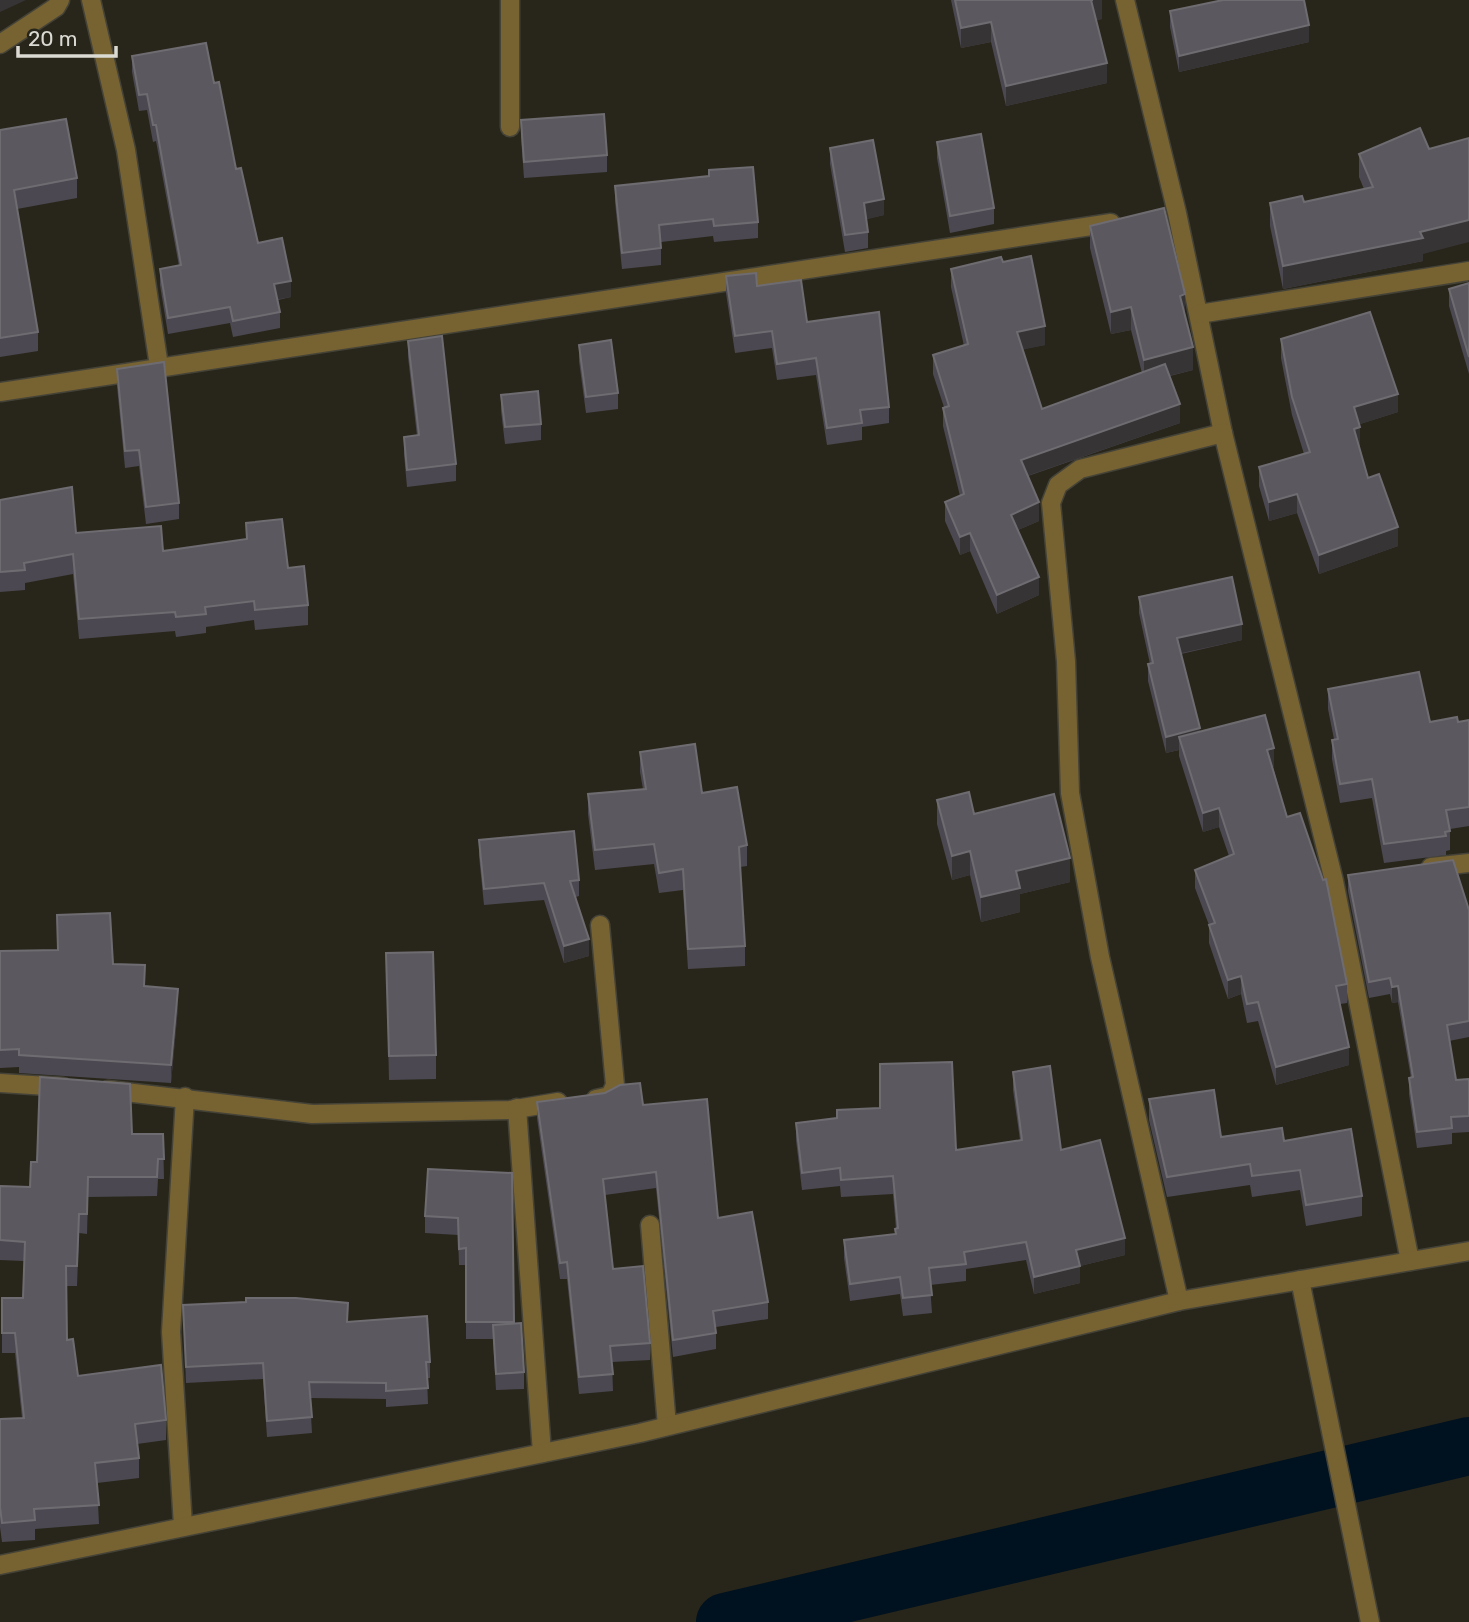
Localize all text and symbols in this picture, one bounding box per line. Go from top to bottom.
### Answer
scale bar [18,14,116,58]
text: 20 m [28,26,77,51]

